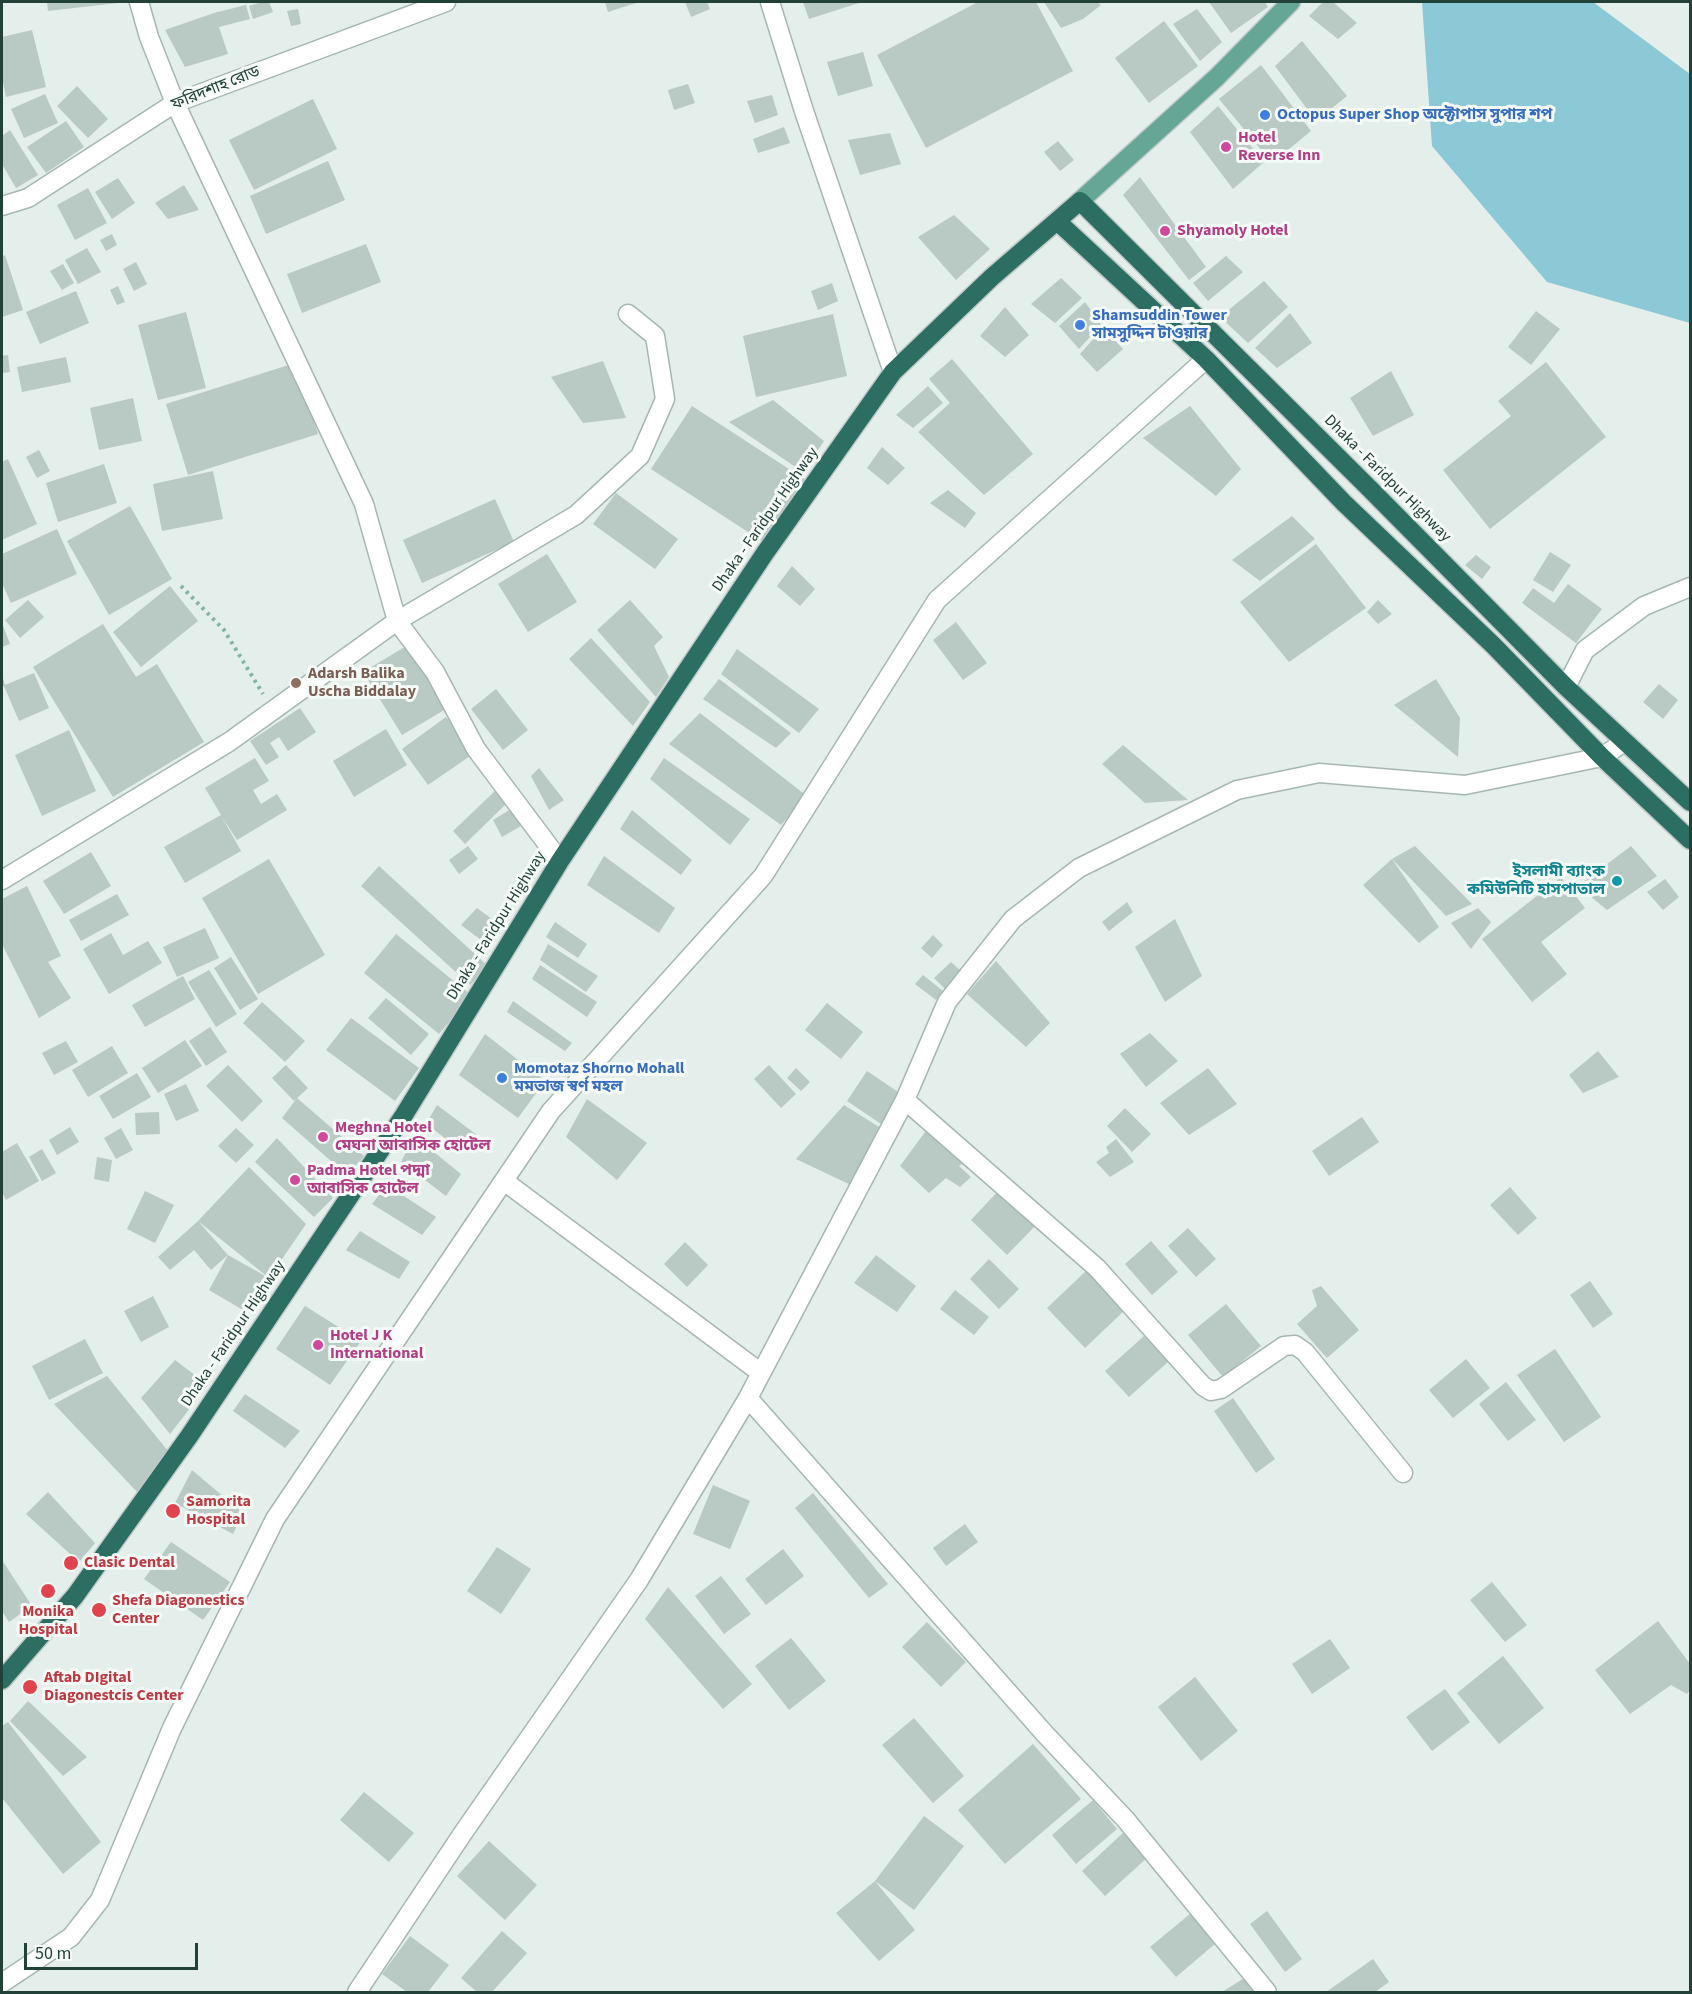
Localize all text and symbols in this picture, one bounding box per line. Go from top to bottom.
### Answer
street label: ফরিদশাহ রোড [169,63,263,115]
place label: Octopus Super Shop অক্টোপাস সুপার শপ [1277,105,1552,125]
marker: Octopus Super Shop অক্টোপাস সুপার শপ [1258,108,1272,122]
place label: Hotel Reverse Inn [1238,128,1320,166]
marker: Hotel Reverse Inn [1219,140,1233,154]
place label: Shyamoly Hotel [1177,221,1288,241]
marker: Shyamoly Hotel [1158,224,1172,238]
place label: Shamsuddin Tower সামসুদ্দিন টাওয়ার [1092,306,1227,344]
marker: Shamsuddin Tower সামসুদ্দিন টাওয়ার [1073,318,1087,332]
street label: Dhaka - Faridpur Highway [1319,411,1455,547]
street label: Dhaka - Faridpur Highway [709,444,823,596]
place label: Adarsh Balika Uscha Biddalay [308,664,416,702]
marker: Adarsh Balika Uscha Biddalay [289,676,303,690]
street label: Dhaka - Faridpur Highway [443,848,551,1004]
place label: ইসলামী ব্যাংক কমিউনিটি হাসপাতাল [1467,862,1605,900]
marker: ইসলামী ব্যাংক কমিউনিটি হাসপাতাল [1610,874,1624,888]
place label: Momotaz Shorno Mohall মমতাজ স্বর্ণ মহল [514,1059,684,1097]
marker: Momotaz Shorno Mohall মমতাজ স্বর্ণ মহল [495,1071,509,1085]
place label: Meghna Hotel মেঘনা আবাসিক হোটেল [335,1118,491,1156]
marker: Meghna Hotel মেঘনা আবাসিক হোটেল [316,1130,330,1144]
place label: Padma Hotel পদ্মা আবাসিক হোটেল [307,1161,430,1199]
marker: Padma Hotel পদ্মা আবাসিক হোটেল [288,1173,302,1187]
street label: Dhaka - Faridpur Highway [178,1257,290,1411]
place label: Hotel J K International [330,1326,423,1364]
marker: Hotel J K International [311,1338,325,1352]
place label: Samorita Hospital [186,1492,251,1530]
marker: Samorita Hospital [164,1502,182,1520]
place label: Clasic Dental [84,1553,175,1573]
marker: Clasic Dental [62,1554,80,1572]
marker: Monika Hospital [39,1582,57,1600]
place label: Shefa Diagonestics Center [112,1591,244,1629]
marker: Shefa Diagonestics Center [90,1601,108,1619]
place label: Monika Hospital [18,1602,78,1640]
place label: Aftab DIgital Diagonestcis Center [44,1668,184,1706]
marker: Aftab DIgital Diagonestcis Center [21,1678,39,1696]
scale bar [27,1931,201,1969]
text: 50 m [35,1941,71,1966]

